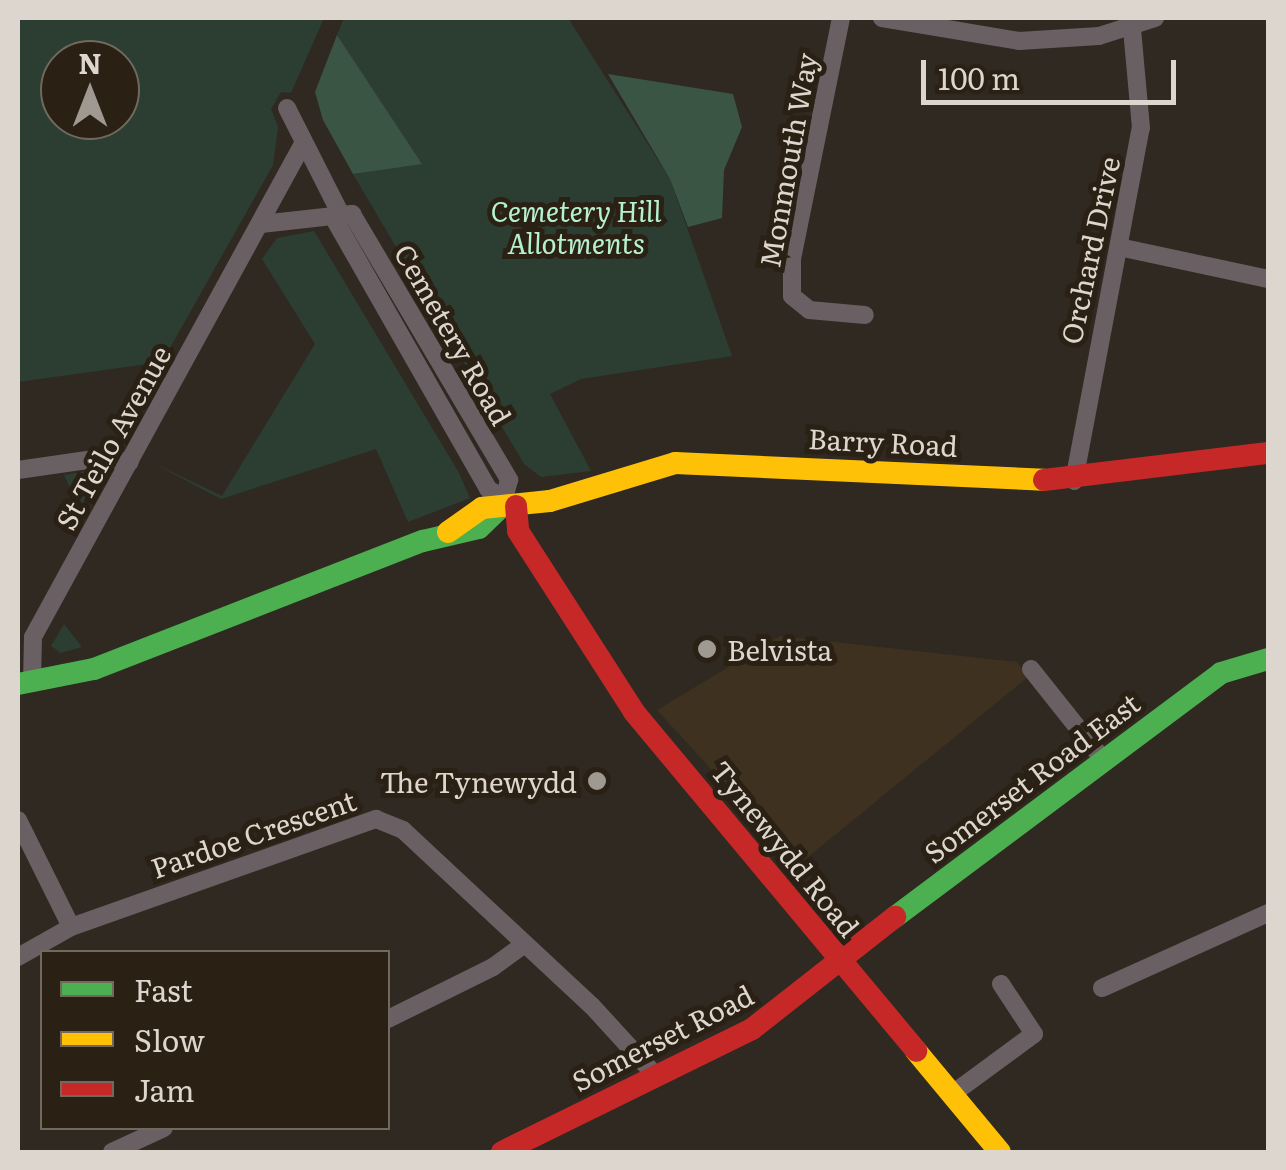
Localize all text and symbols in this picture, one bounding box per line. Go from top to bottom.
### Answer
north arrow [40,40,140,140]
scale bar [926,40,1181,102]
text: N [78,41,102,83]
street label: Monmouth Way [752,50,822,270]
text: 100 m [938,55,1020,99]
street label: Orchard Drive [1053,153,1125,347]
park label: Cemetery Hill Allotments [491,193,661,259]
street label: Cemetery Road [389,238,519,430]
street label: St Teilo Avenue [48,339,176,535]
street label: Barry Road [808,420,958,462]
place label: Belvista [727,632,832,666]
marker: Belvista [696,638,718,660]
street label: Somerset Road East [917,685,1145,869]
street label: Tynewydd Road [705,753,867,943]
place label: The Tynewydd [380,764,577,798]
marker: The Tynewydd [586,770,608,792]
street label: Pardoe Crescent [146,782,360,884]
legend [40,950,390,1130]
text: Fast [134,967,193,1011]
street label: Somerset Road [566,977,758,1097]
text: Slow [134,1017,205,1061]
text: Jam [134,1067,194,1111]

